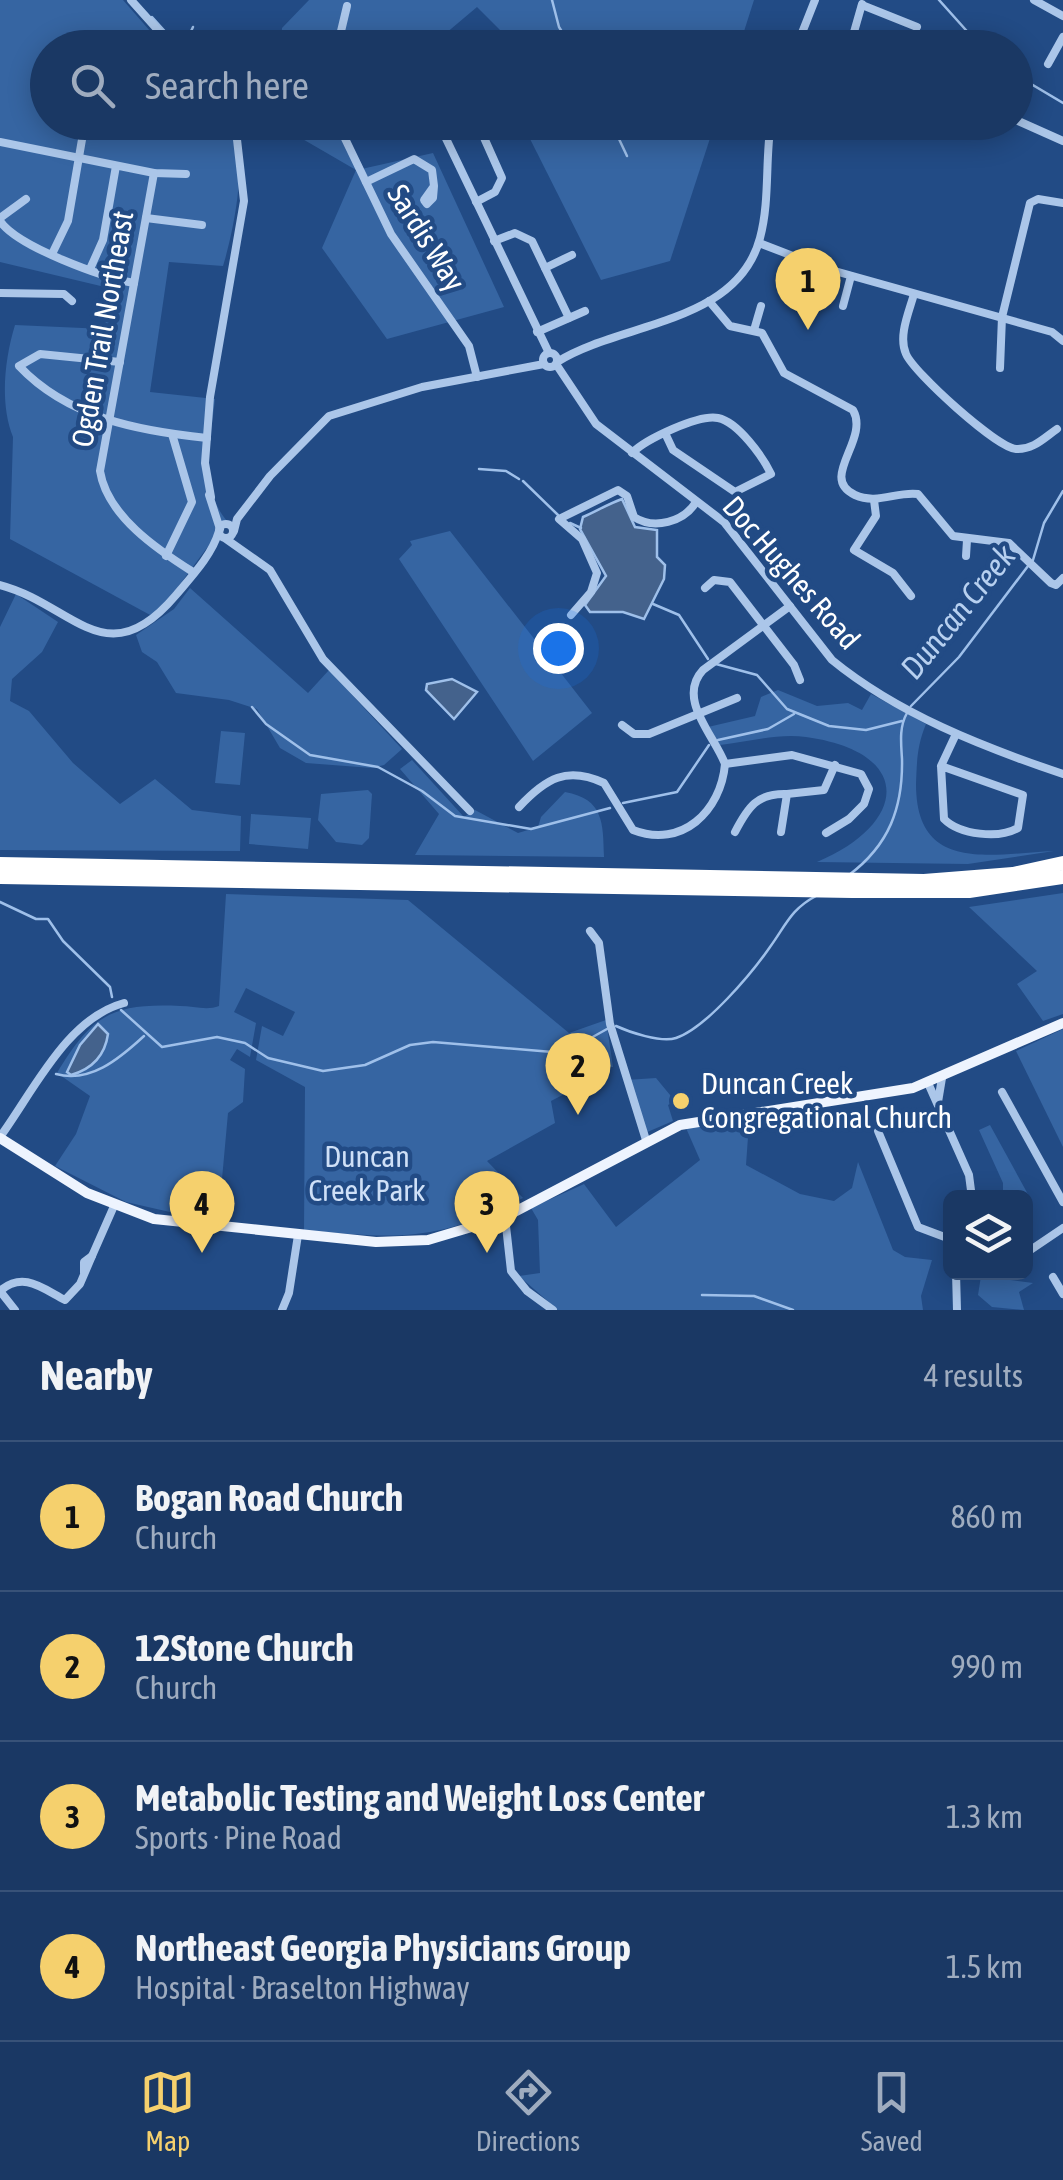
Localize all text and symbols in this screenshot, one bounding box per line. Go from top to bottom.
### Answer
search box [30,30,1033,140]
icon: search [65,58,120,113]
text: Search here [145,64,309,107]
street label: Sardis Way [381,178,473,297]
street label: Ogden Trail Northeast [65,208,140,450]
pin: 1 [776,248,840,330]
street label: Doc Hughes Road [716,489,867,656]
water label: Duncan Creek [893,537,1023,686]
your location [533,623,584,674]
pin: 2 [546,1032,610,1115]
place label: Duncan Creek Congregational Church [701,1066,952,1134]
marker: Duncan Creek Congregational Church [670,1090,692,1112]
park label: Duncan Creek Park [309,1139,425,1207]
pin: 4 [170,1170,234,1253]
pin: 3 [454,1170,520,1253]
map controls [943,1190,1033,1280]
button: layers [943,1190,1033,1280]
text: Nearby [40,1351,153,1399]
text: 4 results [924,1357,1023,1394]
text: Bogan Road Church [135,1476,403,1519]
text: 1 [65,1498,80,1535]
text: 860 m [950,1498,1023,1535]
text: Church [135,1519,217,1556]
text: 12Stone Church [135,1626,354,1669]
text: 2 [65,1648,80,1685]
text: 990 m [950,1648,1023,1685]
text: Church [135,1669,217,1706]
text: Metabolic Testing and Weight Loss Center [135,1776,704,1819]
text: 3 [65,1798,80,1835]
text: 1.3 km [946,1798,1023,1835]
text: Sports · Pine Road [135,1819,342,1856]
text: Northeast Georgia Physicians Group [135,1926,631,1969]
text: 4 [65,1948,80,1985]
text: 1.5 km [946,1948,1023,1985]
text: Hospital · Braselton Highway [135,1969,470,2006]
tab: Map [140,2065,195,2157]
tab: Directions [476,2065,580,2157]
tab: Saved [861,2065,923,2157]

